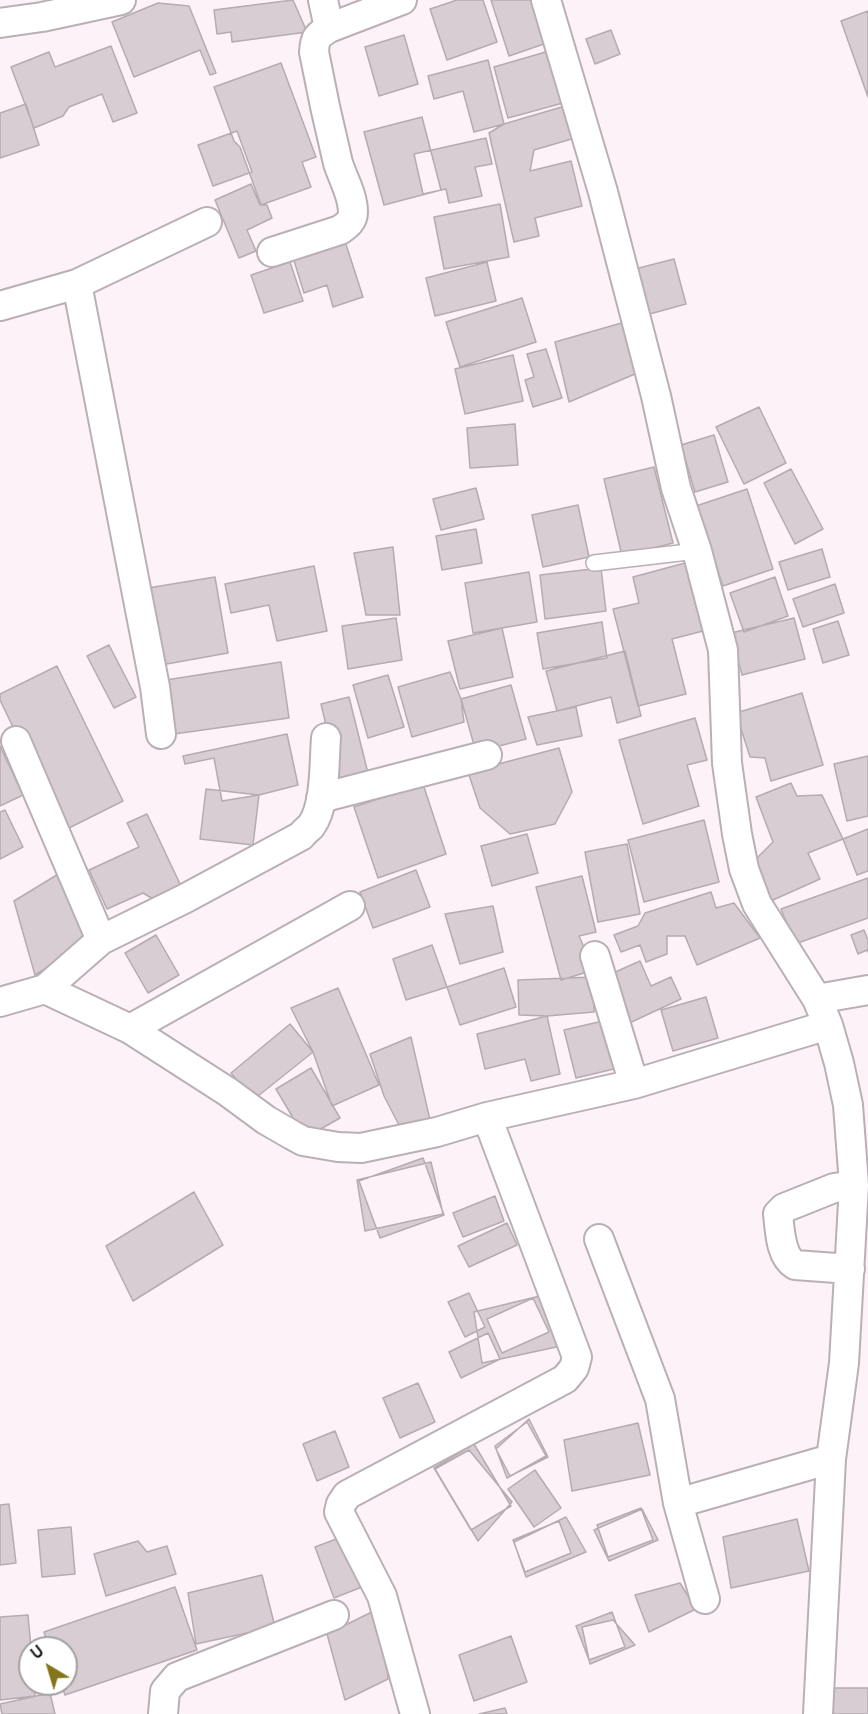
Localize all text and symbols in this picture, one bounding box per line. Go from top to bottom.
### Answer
north arrow [18,1636,78,1696]
text: U [27,1642,49,1665]

